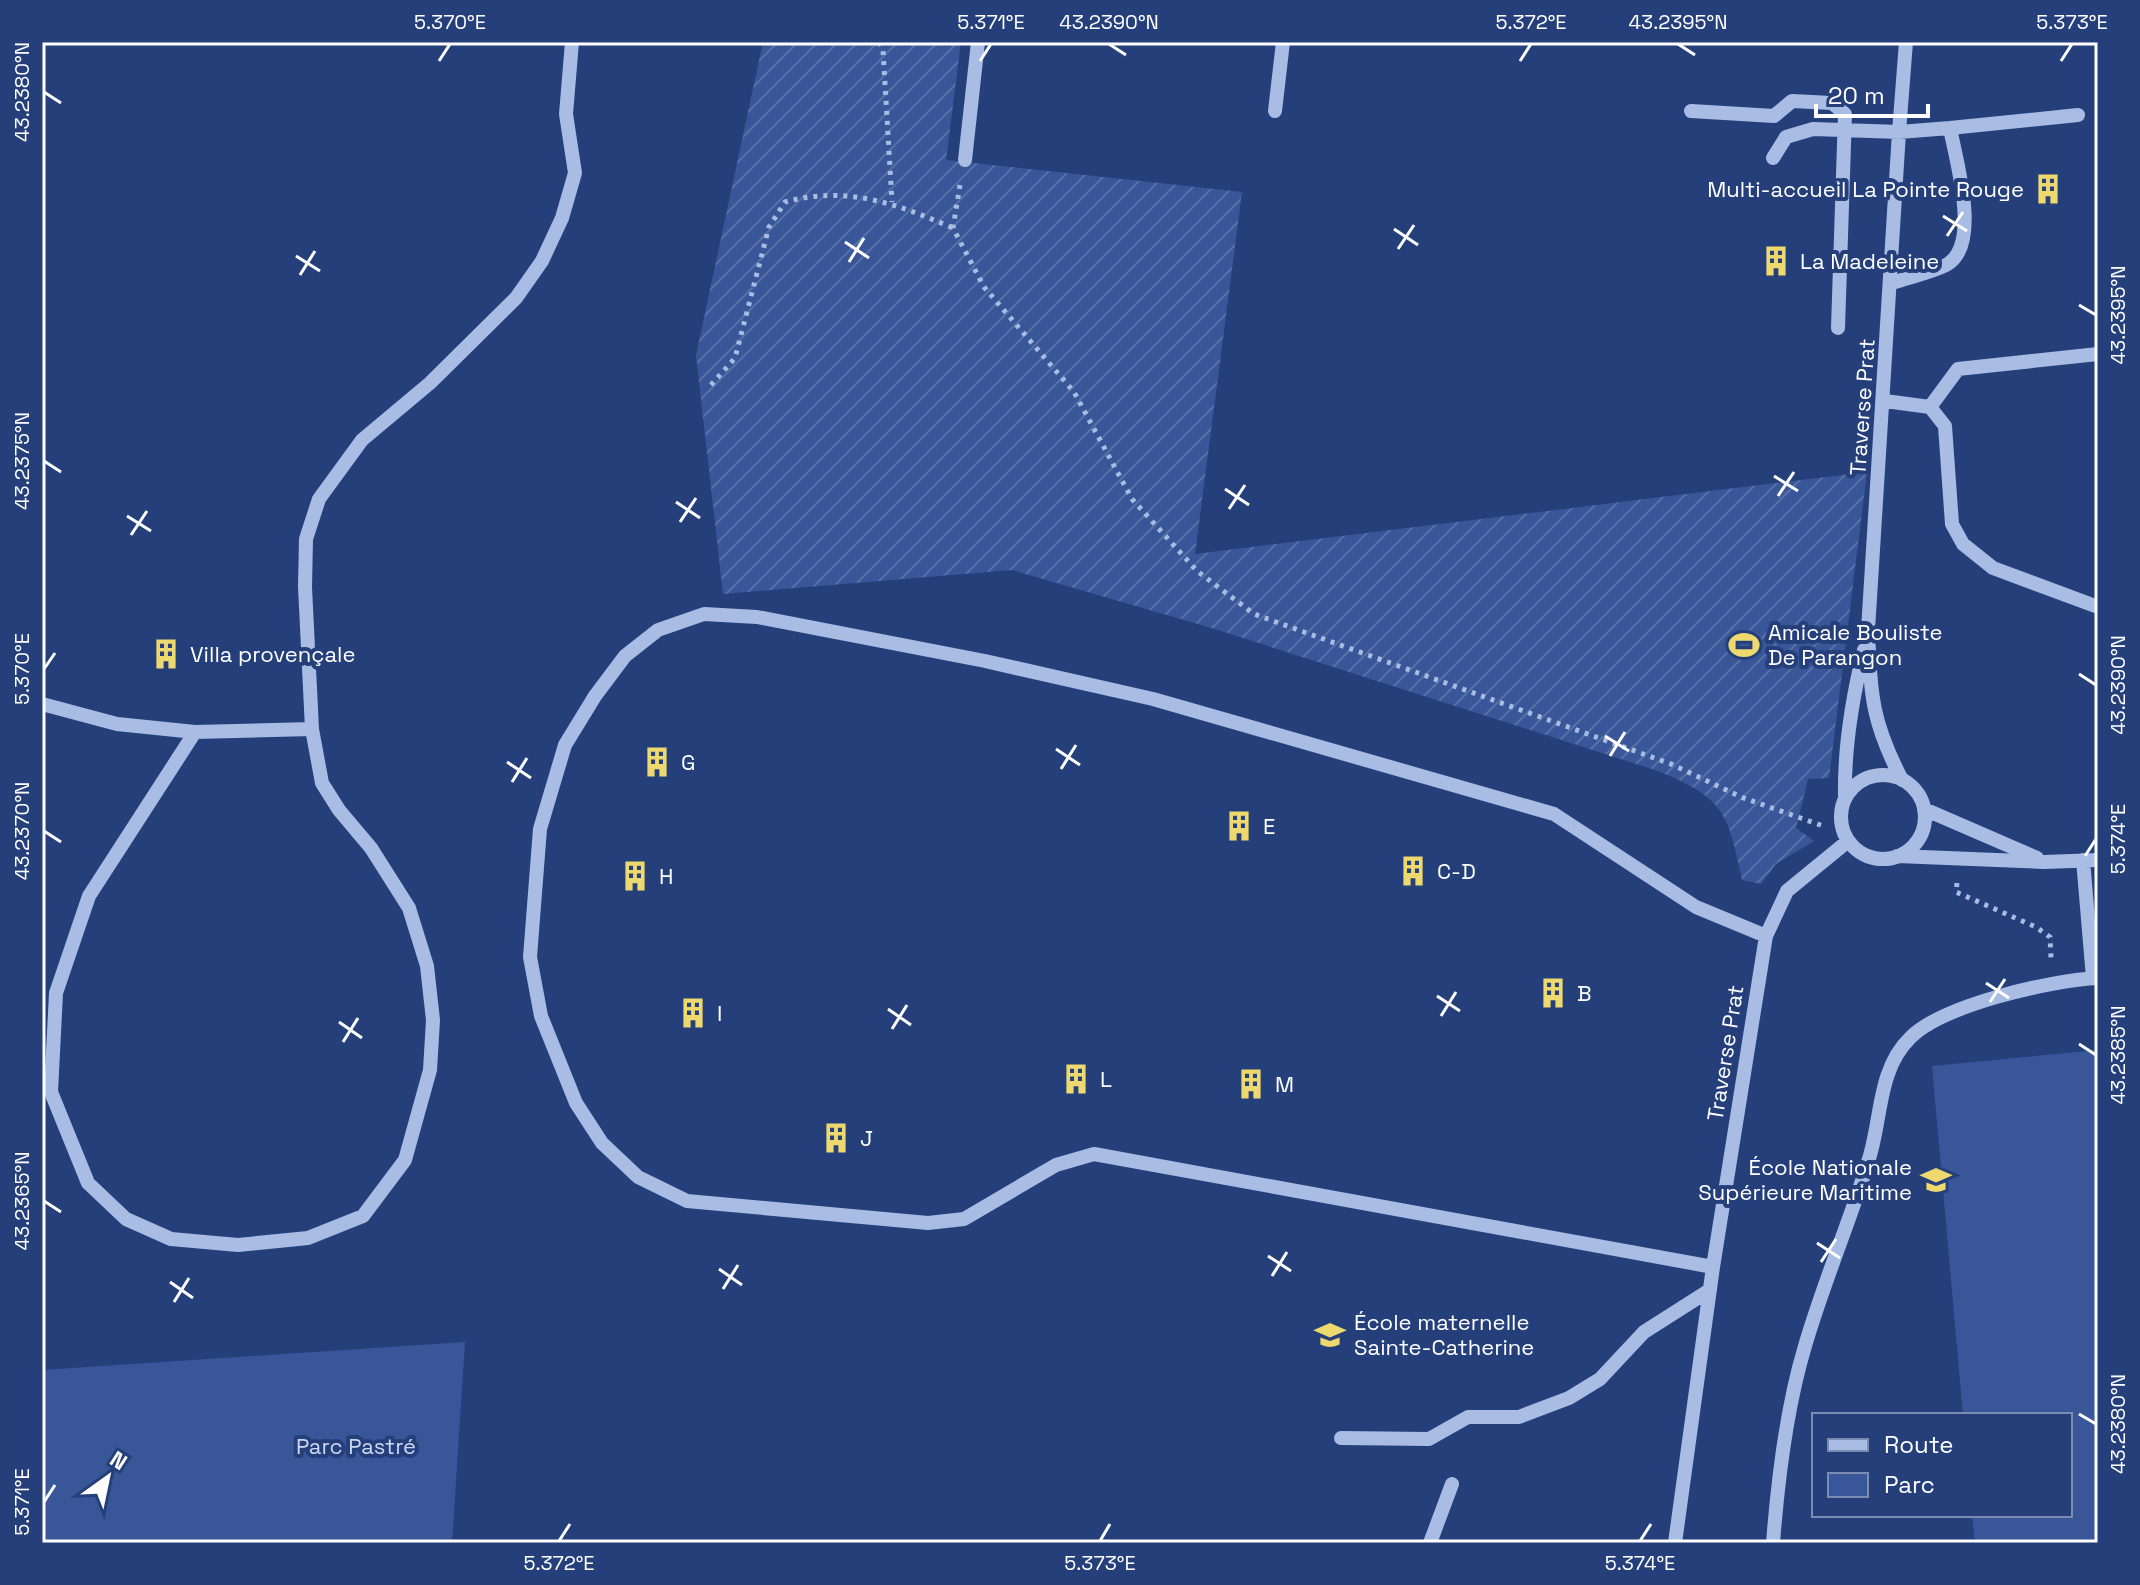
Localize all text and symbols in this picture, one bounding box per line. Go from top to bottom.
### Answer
text: 5.370°E [414,9,486,35]
text: 5.371°E [957,9,1025,35]
text: 43.2390°N [1059,9,1159,35]
text: 5.372°E [1495,9,1567,35]
text: 43.2395°N [1629,9,1727,35]
text: 5.373°E [2036,9,2108,35]
text: 43.2380°N [9,42,35,142]
scale bar [1816,68,1928,118]
text: 20 m [1828,80,1885,111]
building icon: Multi-accueil La Pointe Rouge [2031,172,2065,206]
place label: Multi-accueil La Pointe Rouge [1707,175,2024,203]
building icon: La Madeleine [1759,244,1793,278]
place label: La Madeleine [1800,247,1939,275]
text: 43.2395°N [2105,266,2131,364]
street label: Traverse Prat [1843,338,1881,476]
text: 43.2375°N [9,412,35,510]
place label: Amicale Bouliste De Parangon [1768,618,1943,671]
sports icon: Amicale Bouliste De Parangon [1727,628,1761,662]
text: 5.370°E [9,633,35,705]
text: 43.2390°N [2105,635,2131,735]
building icon: Villa provençale [149,637,183,671]
place label: Villa provençale [190,640,355,668]
building icon: G [640,745,674,779]
place label: G [681,748,696,776]
text: 43.2370°N [9,782,35,880]
text: 5.374°E [2105,804,2131,874]
building icon: E [1222,809,1256,843]
place label: E [1263,812,1275,840]
building icon: C-D [1396,854,1430,888]
place label: C-D [1437,857,1476,885]
building icon: H [618,859,652,893]
place label: H [659,862,673,890]
building icon: B [1536,976,1570,1010]
place label: B [1577,979,1592,1007]
street label: Traverse Prat [1700,983,1750,1123]
building icon: I [676,996,710,1030]
place label: I [717,999,722,1027]
text: 43.2385°N [2105,1005,2131,1105]
building icon: L [1059,1062,1093,1096]
place label: L [1100,1065,1112,1093]
building icon: M [1234,1067,1268,1101]
place label: M [1275,1070,1294,1098]
building icon: J [819,1121,853,1155]
place label: J [860,1124,873,1152]
text: 43.2365°N [9,1152,35,1250]
place label: École Nationale Supérieure Maritime [1698,1153,1912,1206]
school or university icon: École Nationale Supérieure Maritime [1919,1163,1953,1197]
place label: École maternelle Sainte-Catherine [1354,1308,1534,1361]
school or university icon: École maternelle Sainte-Catherine [1313,1318,1347,1352]
text: 43.2380°N [2105,1374,2131,1474]
legend [1812,1413,2072,1517]
text: Route [1884,1429,1953,1460]
park label: Parc Pastré [296,1432,416,1460]
north arrow [68,1437,148,1517]
text: N [105,1444,133,1476]
text: 5.371°E [9,1468,35,1536]
text: Parc [1884,1469,1935,1500]
text: 5.372°E [523,1550,595,1576]
text: 5.373°E [1064,1550,1136,1576]
text: 5.374°E [1605,1550,1675,1576]

